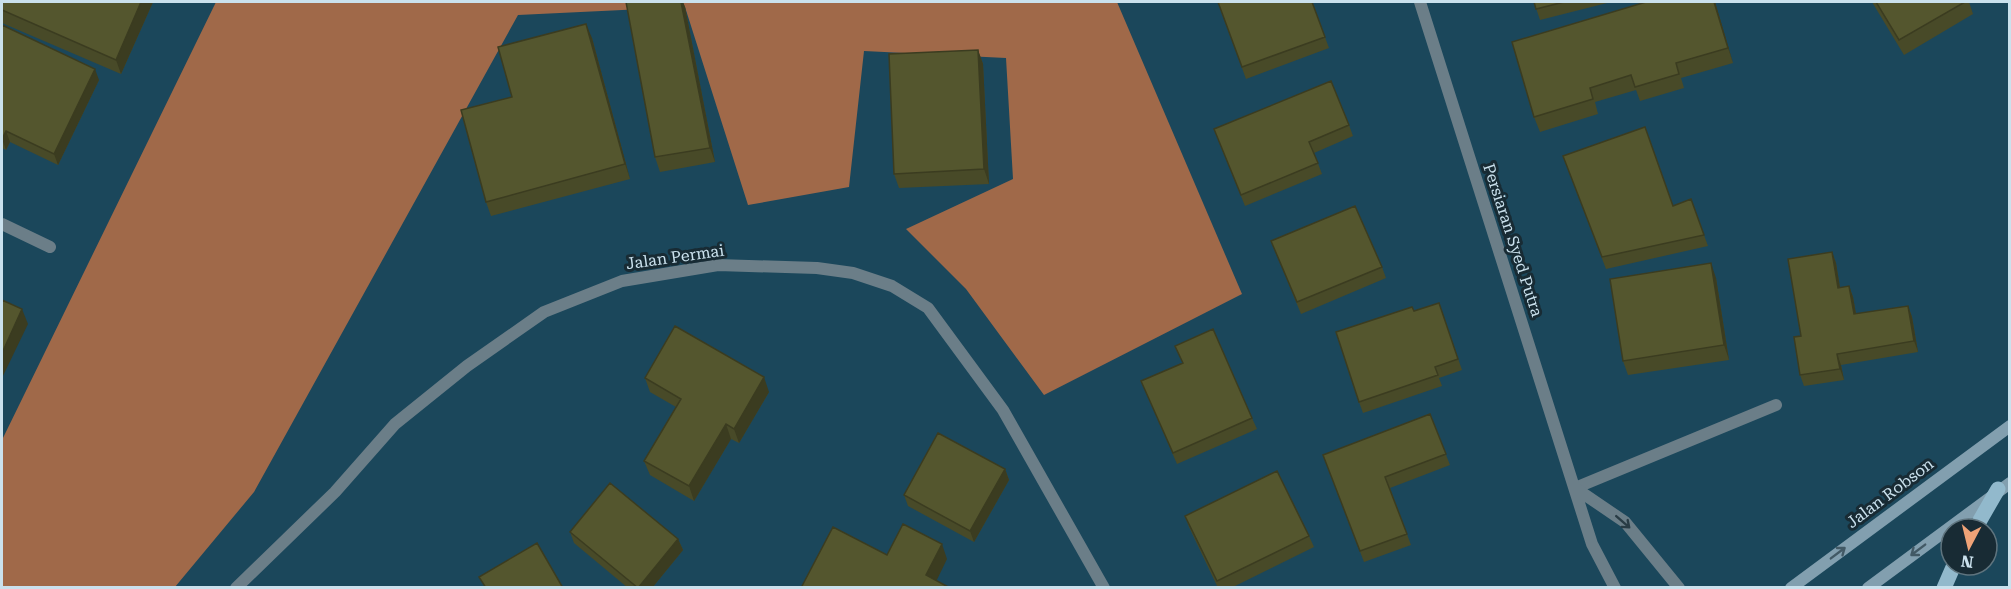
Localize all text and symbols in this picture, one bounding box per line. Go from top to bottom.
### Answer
street label: Persiaran Syed Putra [1479,161,1547,319]
street label: Jalan Permai [625,241,725,273]
street label: Jalan Robson [1843,454,1937,532]
one-way arrow [1615,515,1631,528]
north arrow [1939,517,1999,577]
one-way arrow [1911,543,1927,556]
one-way arrow [1829,546,1845,559]
text: N [1960,551,1975,572]

